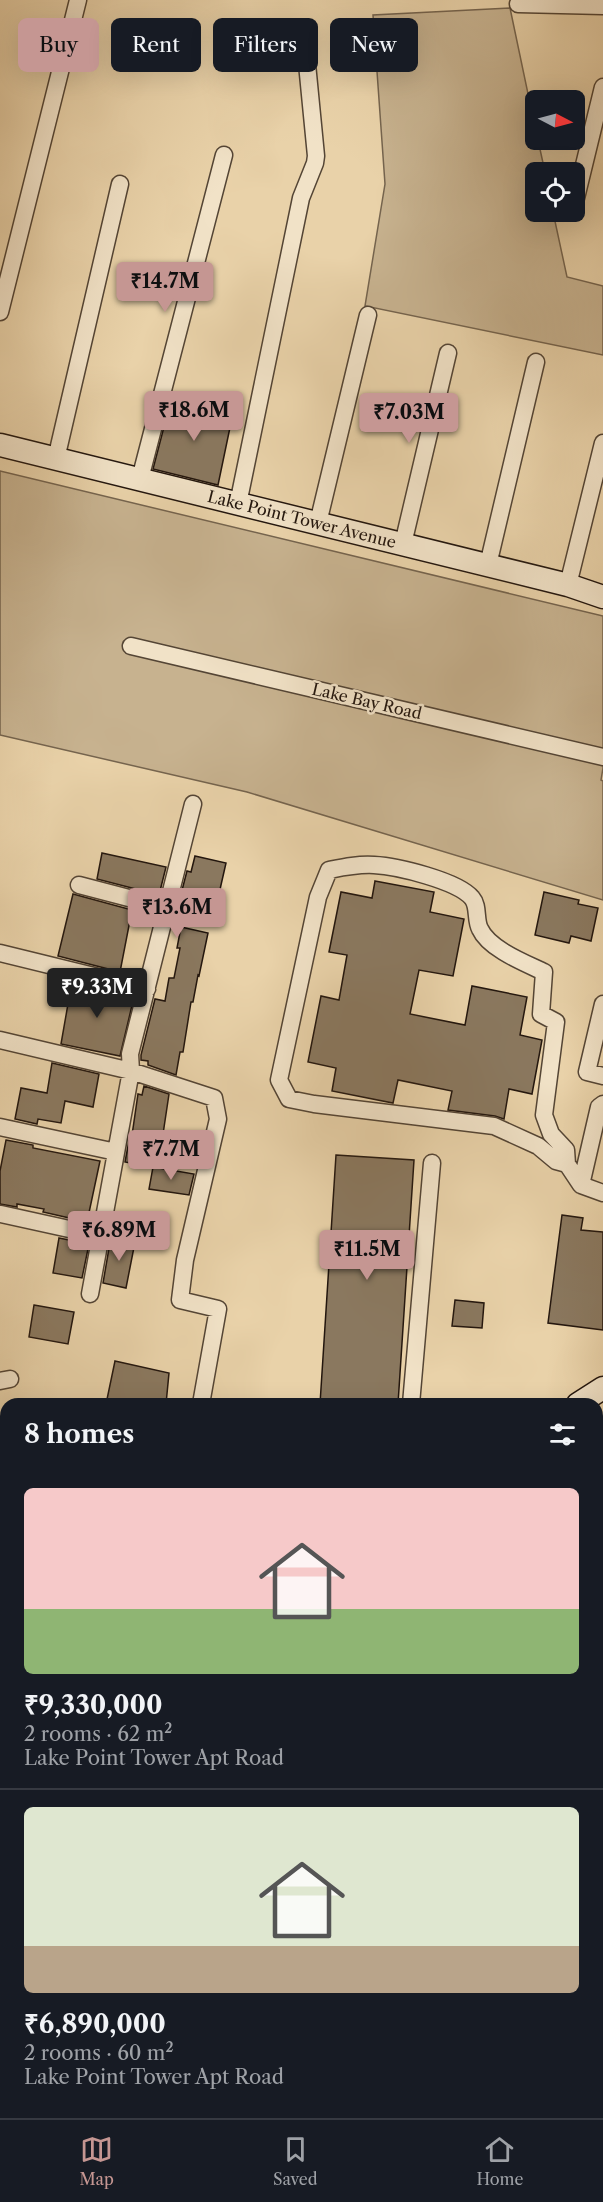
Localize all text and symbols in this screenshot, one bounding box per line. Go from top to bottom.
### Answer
chip: Buy [18,18,99,72]
chip: Rent [111,18,201,72]
chip: Filters [213,18,318,72]
chip: New [330,18,418,72]
north arrow [525,90,585,150]
map controls [525,90,585,222]
button: locate [525,162,585,222]
pin: ₹14.7M [116,262,214,313]
text: ₹14.7M [130,269,200,293]
pin: ₹18.6M [145,391,243,442]
pin: ₹7.03M [360,393,458,444]
text: ₹18.6M [158,398,230,422]
text: ₹7.03M [373,400,445,424]
street label: Lake Point Tower Avenue [206,486,398,552]
street label: Lake Bay Road [310,679,424,723]
pin: ₹13.6M [128,888,226,939]
text: ₹13.6M [142,895,212,919]
pin: ₹9.33M [48,968,146,1019]
text: ₹9.33M [61,975,133,999]
pin: ₹7.7M [129,1130,213,1181]
text: ₹7.7M [142,1137,200,1161]
pin: ₹6.89M [70,1211,168,1262]
text: ₹6.89M [82,1218,156,1242]
pin: ₹11.5M [318,1230,416,1281]
text: ₹11.5M [333,1237,401,1261]
text: 8 homes [24,1418,134,1450]
icon: filters [546,1418,579,1451]
icon: home [248,1527,356,1635]
text: ₹9,330,000 [24,1689,163,1721]
text: 2 rooms · 62 m² [24,1722,172,1746]
text: Lake Point Tower Apt Road [24,1746,284,1770]
icon: home [248,1846,356,1954]
text: ₹6,890,000 [24,2008,166,2040]
text: 2 rooms · 60 m² [24,2041,174,2065]
text: Lake Point Tower Apt Road [24,2065,284,2089]
tab: Map [80,2133,114,2189]
tab: Saved [273,2133,317,2189]
tab: Home [476,2133,523,2189]

